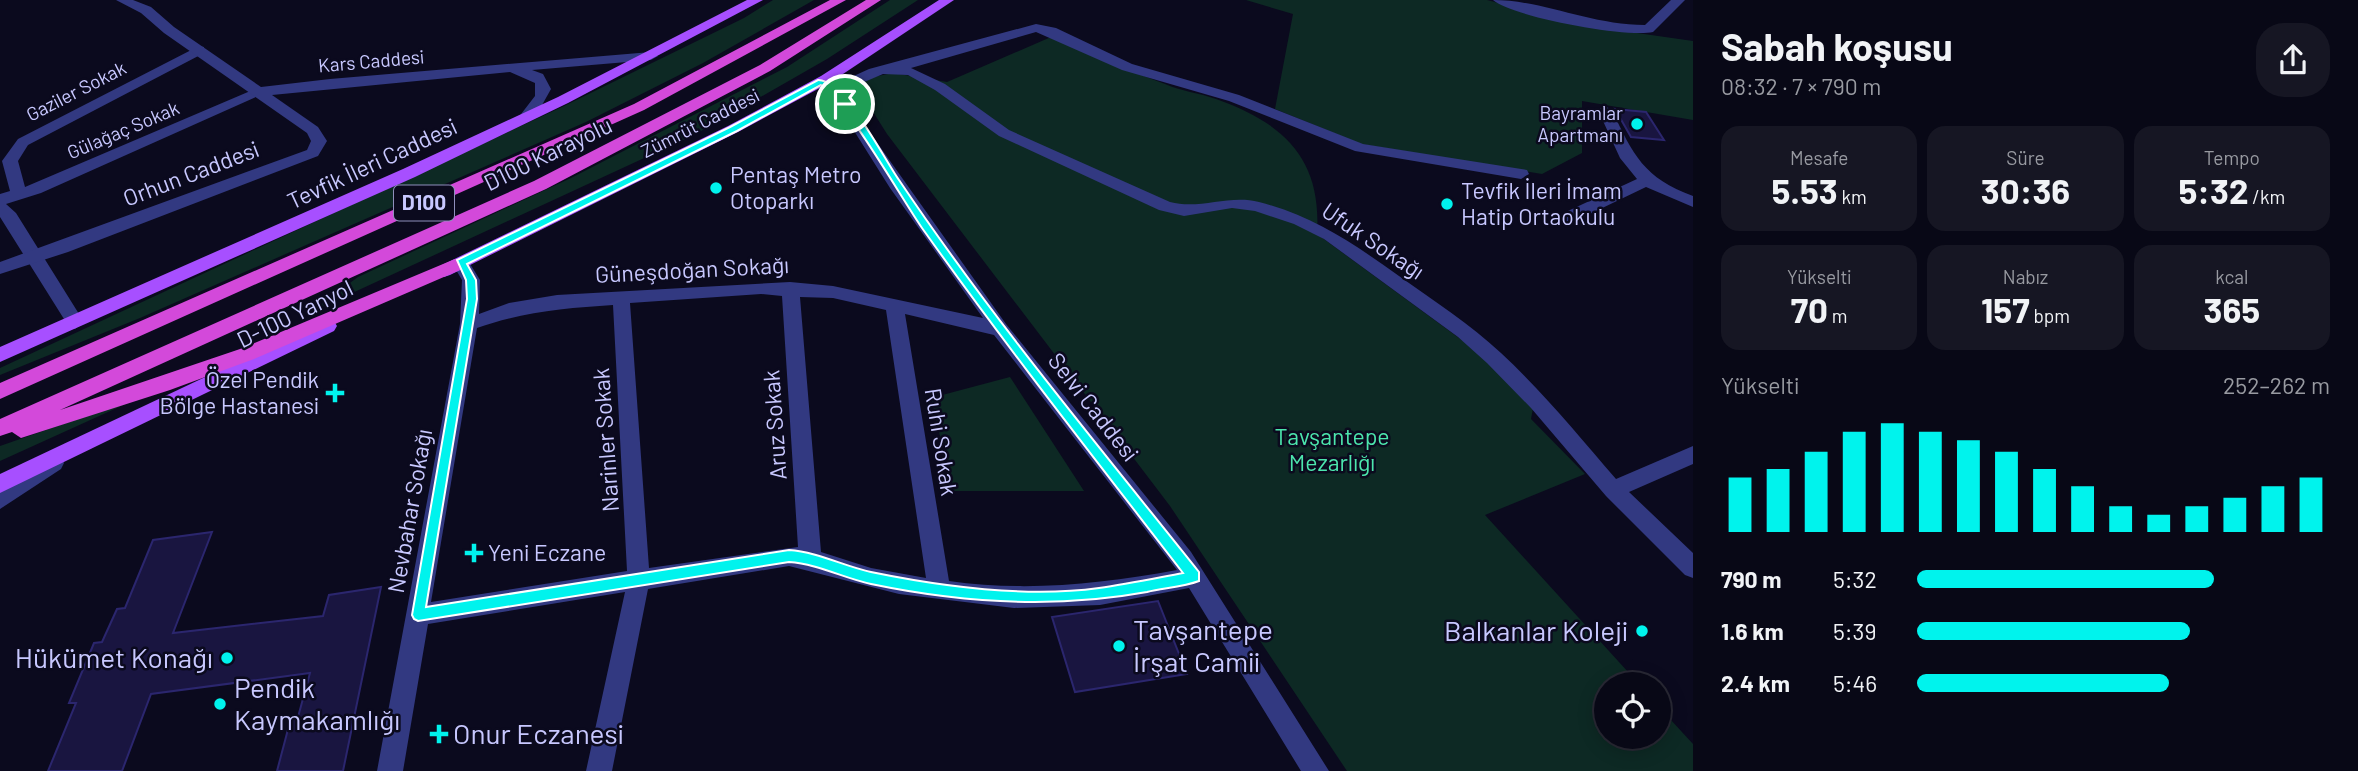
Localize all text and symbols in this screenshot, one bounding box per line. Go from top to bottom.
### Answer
text: Sabah koşusu [1721,23,1953,69]
button: share [2256,23,2330,97]
street label: Kars Caddesi [317,44,425,77]
street label: Gaziler Sokak [22,56,130,126]
text: 08:32 · 7 × 790 m [1721,72,1881,100]
pin [815,74,875,134]
street label: Zümrüt Caddesi [637,83,763,162]
icon: arrive [826,85,864,123]
street label: Gülağaç Sokak [63,96,182,163]
place label: Bayramlar Apartmanı [1537,101,1623,146]
street label: D100 Karayolu [479,110,616,196]
street label: Tevfik İleri Caddesi [282,112,461,215]
marker: Bayramlar Apartmanı [1629,116,1645,132]
street label: Orhun Caddesi [119,134,262,212]
text: Mesafe [1790,146,1848,169]
text: Süre [2006,146,2045,169]
text: Tempo [2204,146,2260,169]
place label: Pentaş Metro Otoparkı [730,160,861,214]
text: 5.53 [1772,169,1838,211]
text: 30:36 [1981,169,2070,211]
text: 5:32 [2178,169,2249,211]
place label: Tevfik İleri İmam Hatip Ortaokulu [1461,176,1622,230]
marker: Pentaş Metro Otoparkı [708,180,724,196]
text: km [1838,185,1867,208]
text: /km [2249,185,2285,208]
road number: D100 [394,186,454,220]
street label: Ufuk Sokağı [1317,196,1430,285]
marker: Tevfik İleri İmam Hatip Ortaokulu [1439,196,1455,212]
street label: Güneşdoğan Sokağı [594,250,790,288]
text: Yükselti [1787,265,1851,288]
text: Nabız [2003,265,2048,288]
text: kcal [2215,265,2248,288]
street label: D-100 Yanyol [232,273,357,353]
text: 70 [1791,288,1828,330]
text: 157 [1981,288,2030,330]
text: 365 [2204,288,2260,330]
text: m [1828,304,1848,327]
text: bpm [2030,304,2070,327]
street label: Selvi Caddesi [1043,347,1145,466]
place label: Özel Pendik Bölge Hastanesi [160,365,319,419]
street label: Narinler Sokak [586,367,624,513]
street label: Aruz Sokak [756,369,792,481]
text: Yükselti [1721,371,1799,399]
text: 252–262 m [2223,371,2330,399]
marker: Özel Pendik Bölge Hastanesi [325,383,345,403]
street label: Ruhi Sokak [920,386,964,498]
park label: Tavşantepe Mezarlığı [1275,422,1389,476]
street label: Nevbahar Sokağı [381,427,437,595]
place label: Yeni Eczane [488,538,606,566]
marker: Yeni Eczane [466,545,482,561]
text: 790 m [1721,565,1782,593]
text: 5:32 [1833,565,1877,593]
place label: Tavşantepe İrşat Camii [1133,612,1273,678]
place label: Balkanlar Koleji [1444,613,1628,647]
text: 1.6 km [1721,617,1784,645]
text: 5:39 [1833,617,1876,645]
marker: Balkanlar Koleji [1634,623,1650,639]
marker: Tavşantepe İrşat Camii [1111,638,1127,654]
place label: Hükümet Konağı [15,640,213,674]
marker: Hükümet Konağı [219,650,235,666]
text: 2.4 km [1721,669,1790,697]
text: 5:46 [1833,669,1877,697]
place label: Pendik Kaymakamlığı [234,670,400,736]
map controls [1594,672,1671,749]
button: locate [1594,672,1671,749]
marker: Pendik Kaymakamlığı [212,696,228,712]
place label: Onur Eczanesi [453,716,624,750]
marker: Onur Eczanesi [431,726,447,742]

